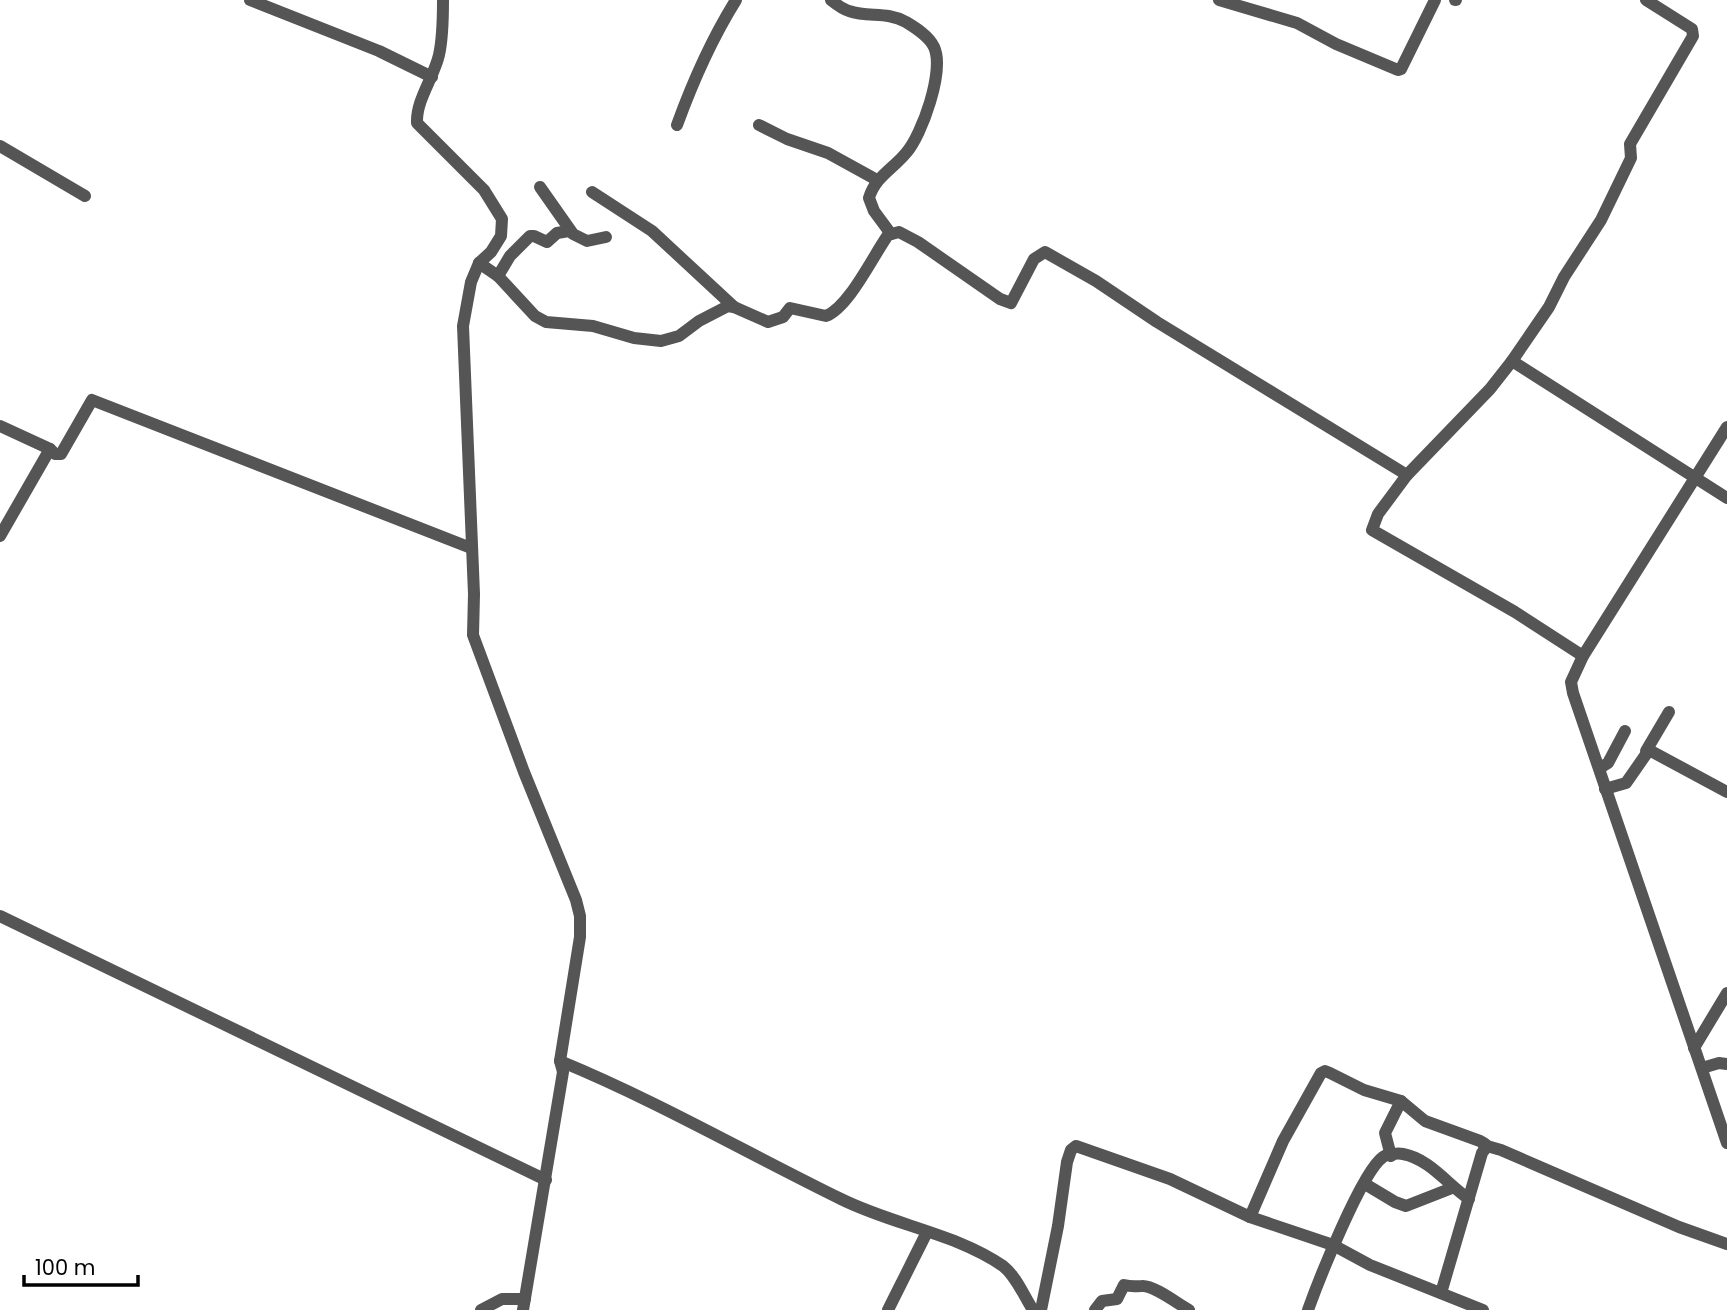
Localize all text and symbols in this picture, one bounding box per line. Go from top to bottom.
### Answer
scale bar [24,1244,138,1288]
text: 100 m [35,1253,95,1282]

